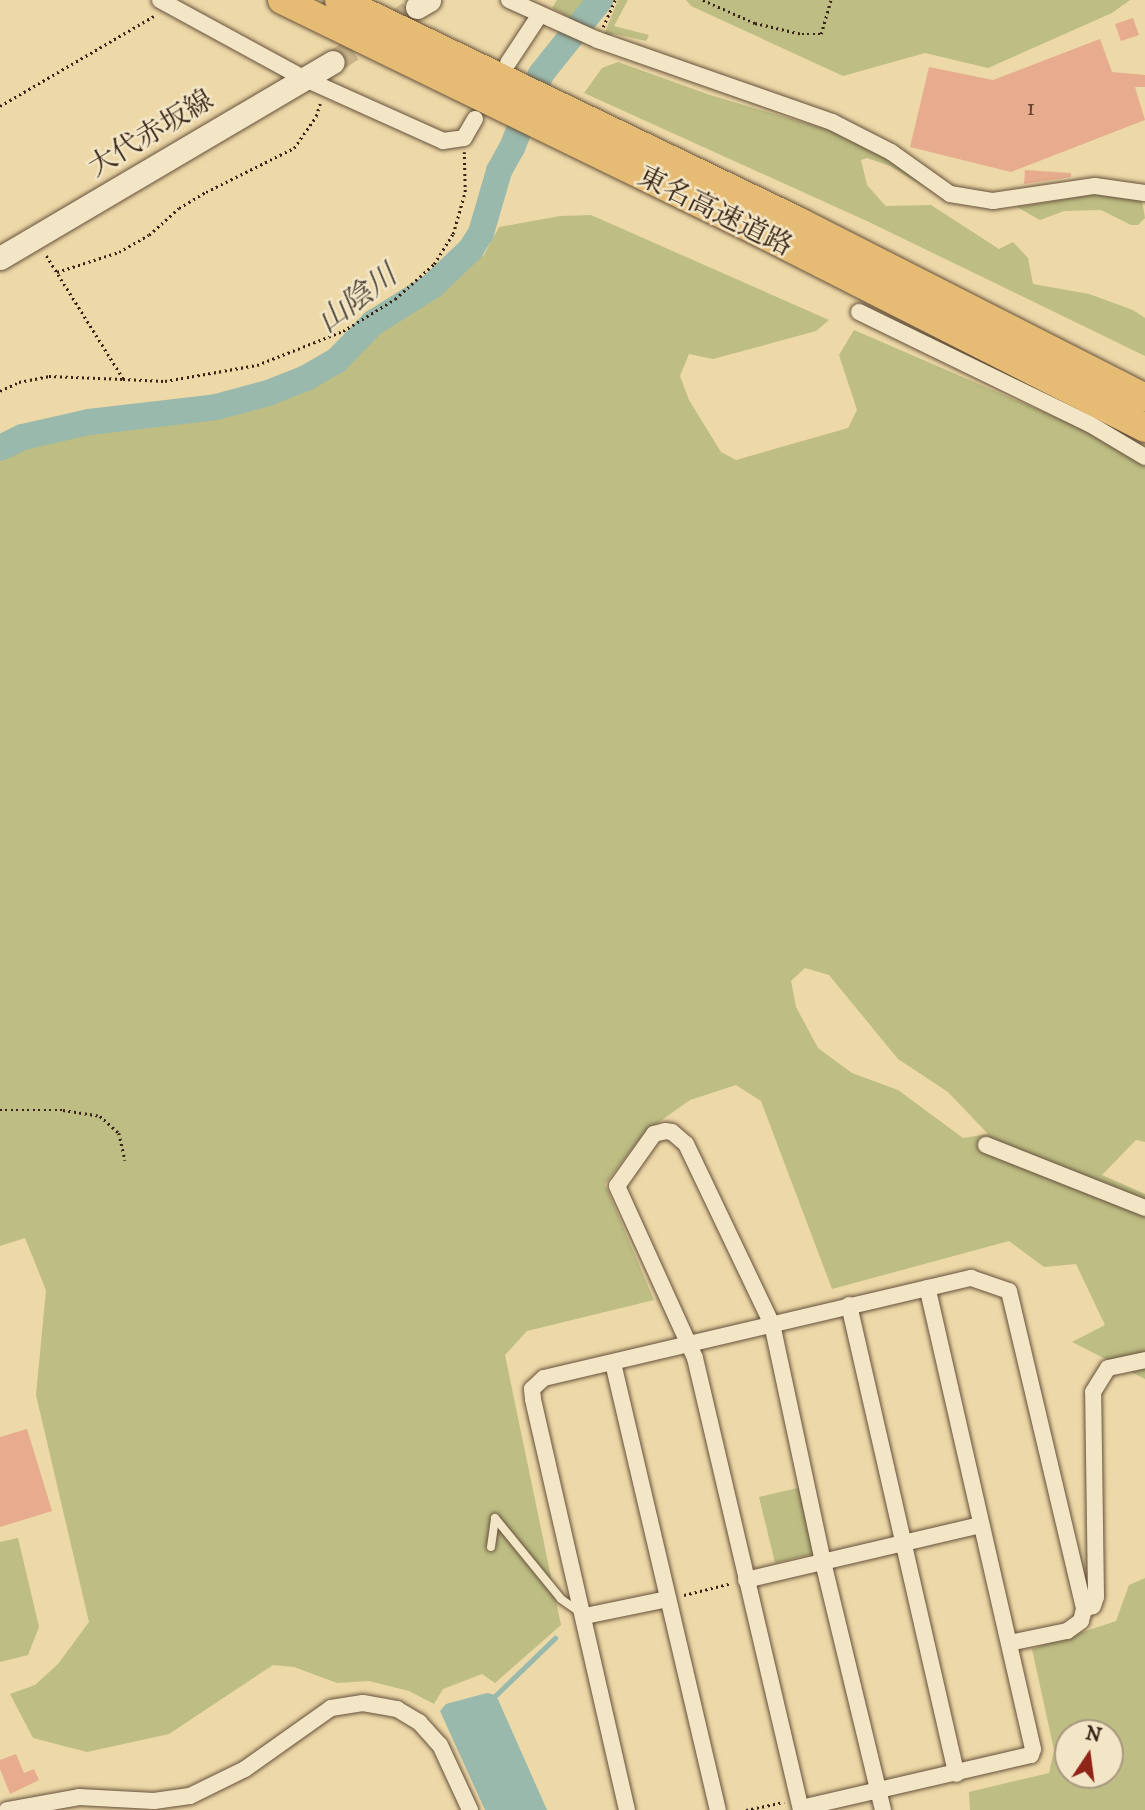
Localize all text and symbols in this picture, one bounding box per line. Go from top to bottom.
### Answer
street label: 大代赤坂線 [82,84,220,184]
house number: 1 [1027,95,1035,123]
street label: 東名高速道路 [632,160,798,264]
water label: 山陰川 [311,259,405,341]
north arrow [1054,1719,1124,1789]
text: N [1083,1722,1104,1748]

